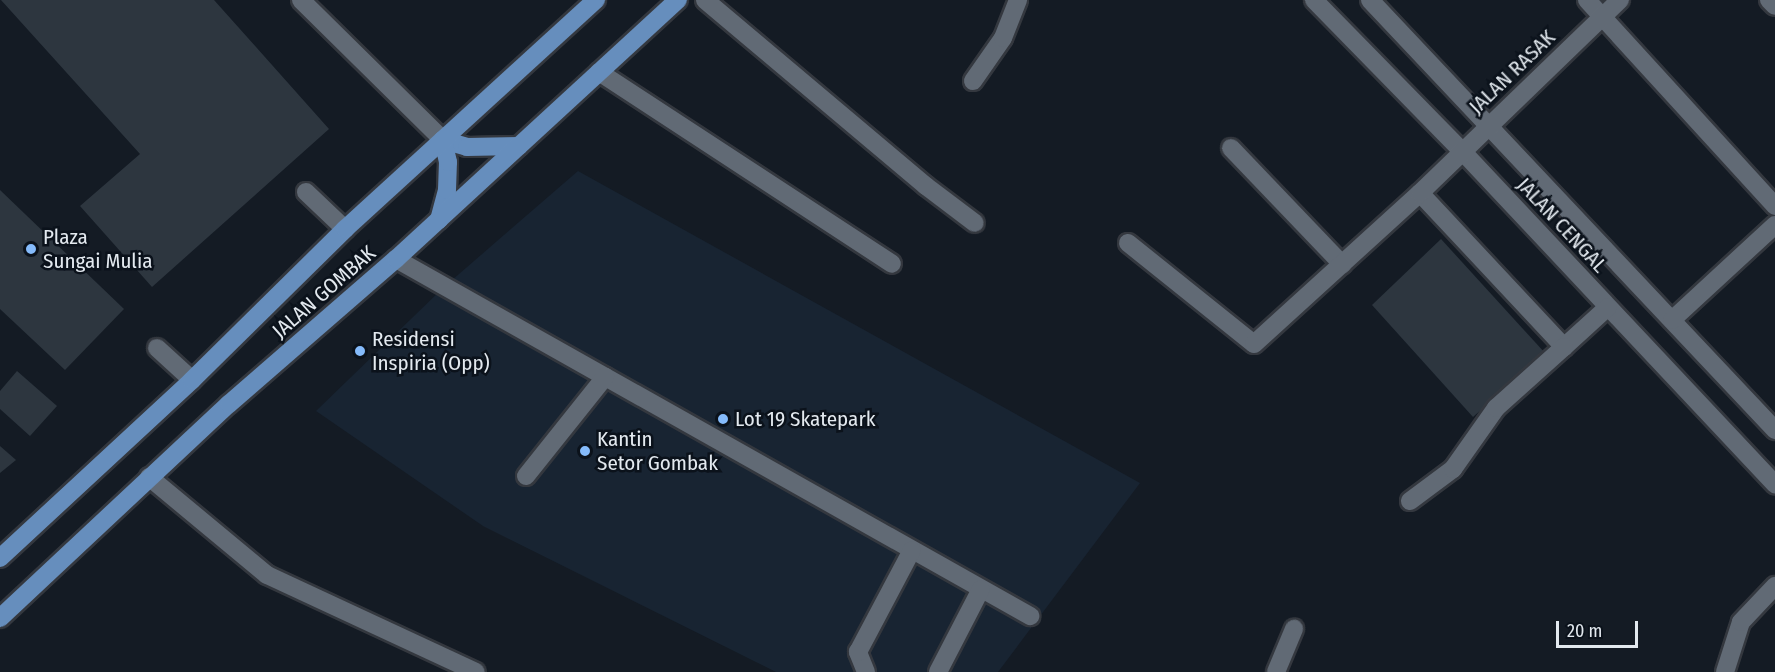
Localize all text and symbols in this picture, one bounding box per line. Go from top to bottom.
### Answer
street label: JALAN RASAK [1464,25,1560,119]
street label: JALAN CENGAL [1512,172,1612,278]
place label: Plaza Sungai Mulia [43,224,152,274]
street label: JALAN GOMBAK [267,240,381,344]
marker: Plaza Sungai Mulia [24,242,38,256]
place label: Residensi Inspiria (Opp) [372,326,490,376]
marker: Residensi Inspiria (Opp) [353,344,367,358]
place label: Lot 19 Skatepark [735,406,876,432]
marker: Lot 19 Skatepark [716,412,730,426]
place label: Kantin Setor Gombak [597,426,718,476]
marker: Kantin Setor Gombak [578,444,592,458]
scale bar [1559,609,1642,647]
text: 20 m [1567,620,1602,642]

